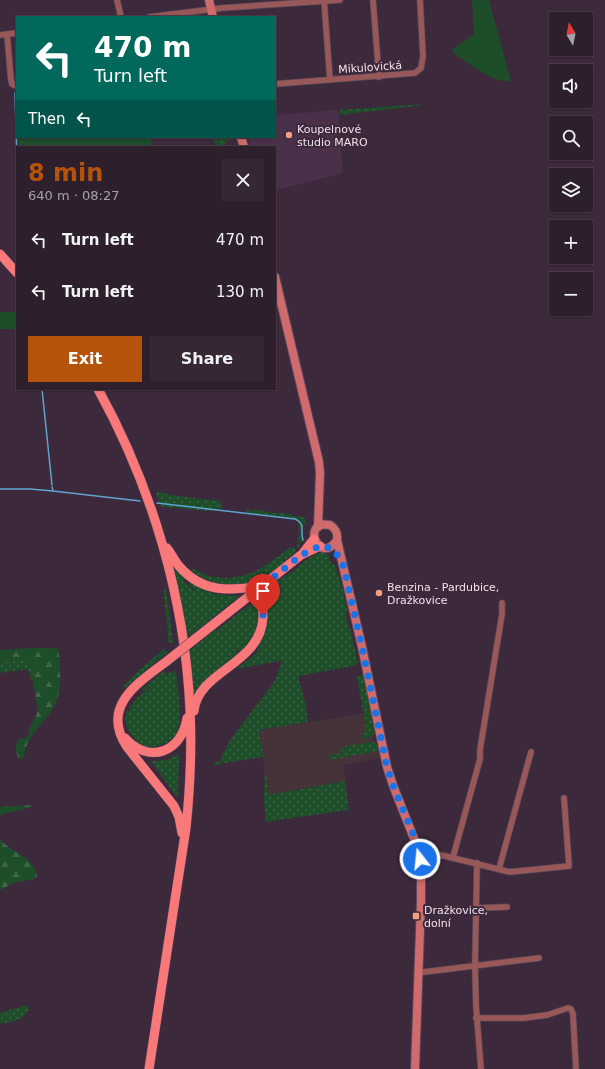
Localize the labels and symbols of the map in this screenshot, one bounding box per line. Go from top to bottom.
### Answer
north arrow [549,12,593,56]
street label: Mikulovická [338,59,402,76]
place label: Koupelnové studio MARO [297,123,368,149]
marker: Koupelnové studio MARO [284,130,294,140]
pin [246,574,280,615]
place label: Benzina - Pardubice, Dražkovice [387,581,499,607]
marker: Benzina - Pardubice, Dražkovice [374,588,384,598]
position arrow [399,838,441,880]
place label: Dražkovice, dolní [424,904,488,930]
marker: Dražkovice, dolní [411,911,421,921]

